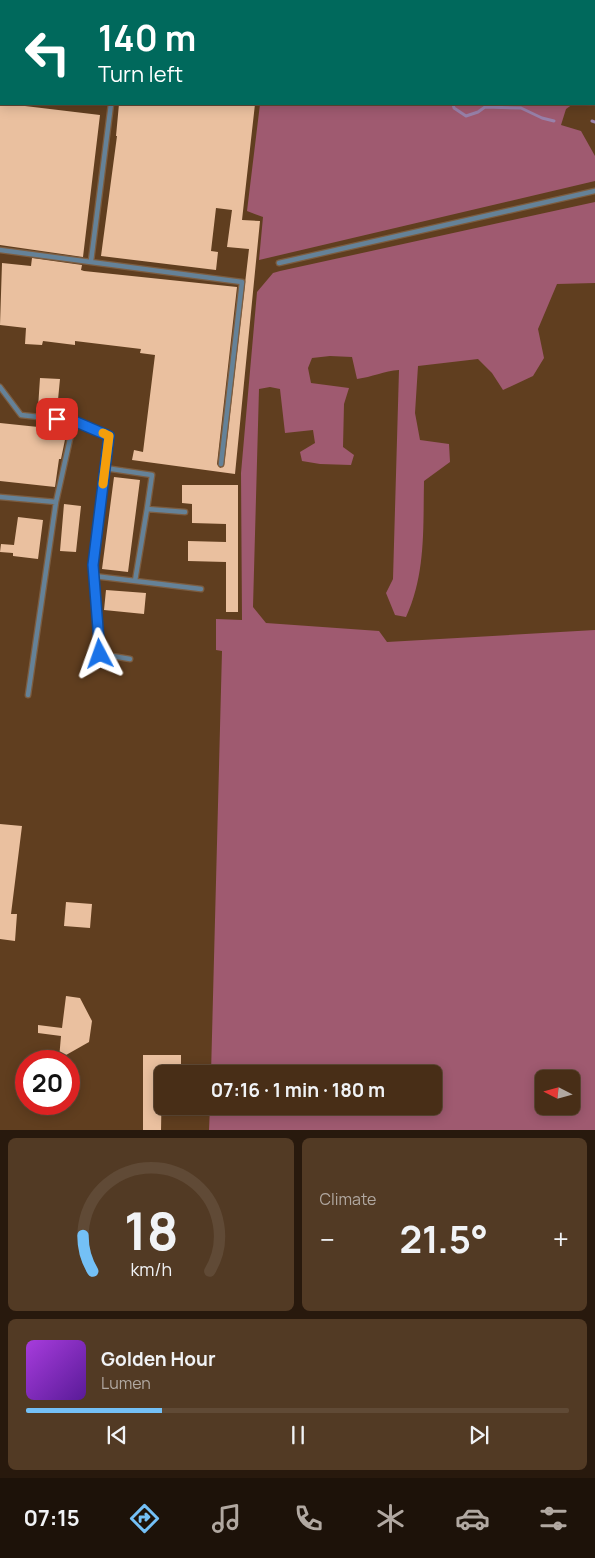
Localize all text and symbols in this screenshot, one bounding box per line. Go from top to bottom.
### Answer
text: 140 m [98,14,196,62]
icon: left [15,20,80,85]
text: Turn left [98,59,183,89]
pin [36,398,78,440]
icon: arrive [43,405,71,433]
position arrow [73,627,125,679]
speed limit sign: 20 [15,1050,80,1115]
north arrow [535,1070,580,1115]
map controls [535,1070,580,1115]
text: 07:16 · 1 min · 180 m [211,1077,385,1103]
text: Climate [320,1188,376,1210]
text: 18 [123,1195,178,1266]
text: 21.5° [399,1212,488,1264]
text: − [320,1220,335,1258]
text: + [553,1220,569,1258]
text: km/h [130,1257,172,1281]
text: Golden Hour [101,1346,215,1372]
text: Lumen [101,1372,151,1394]
icon: previous [103,1421,131,1449]
icon: pause [284,1421,312,1449]
icon: next [465,1421,493,1449]
icon: directions [127,1501,162,1536]
icon: music [209,1501,244,1536]
icon: phone [291,1501,326,1536]
icon: climate [373,1501,408,1536]
icon: car [455,1501,490,1536]
icon: filters [536,1501,571,1536]
text: 07:15 [23,1503,80,1533]

